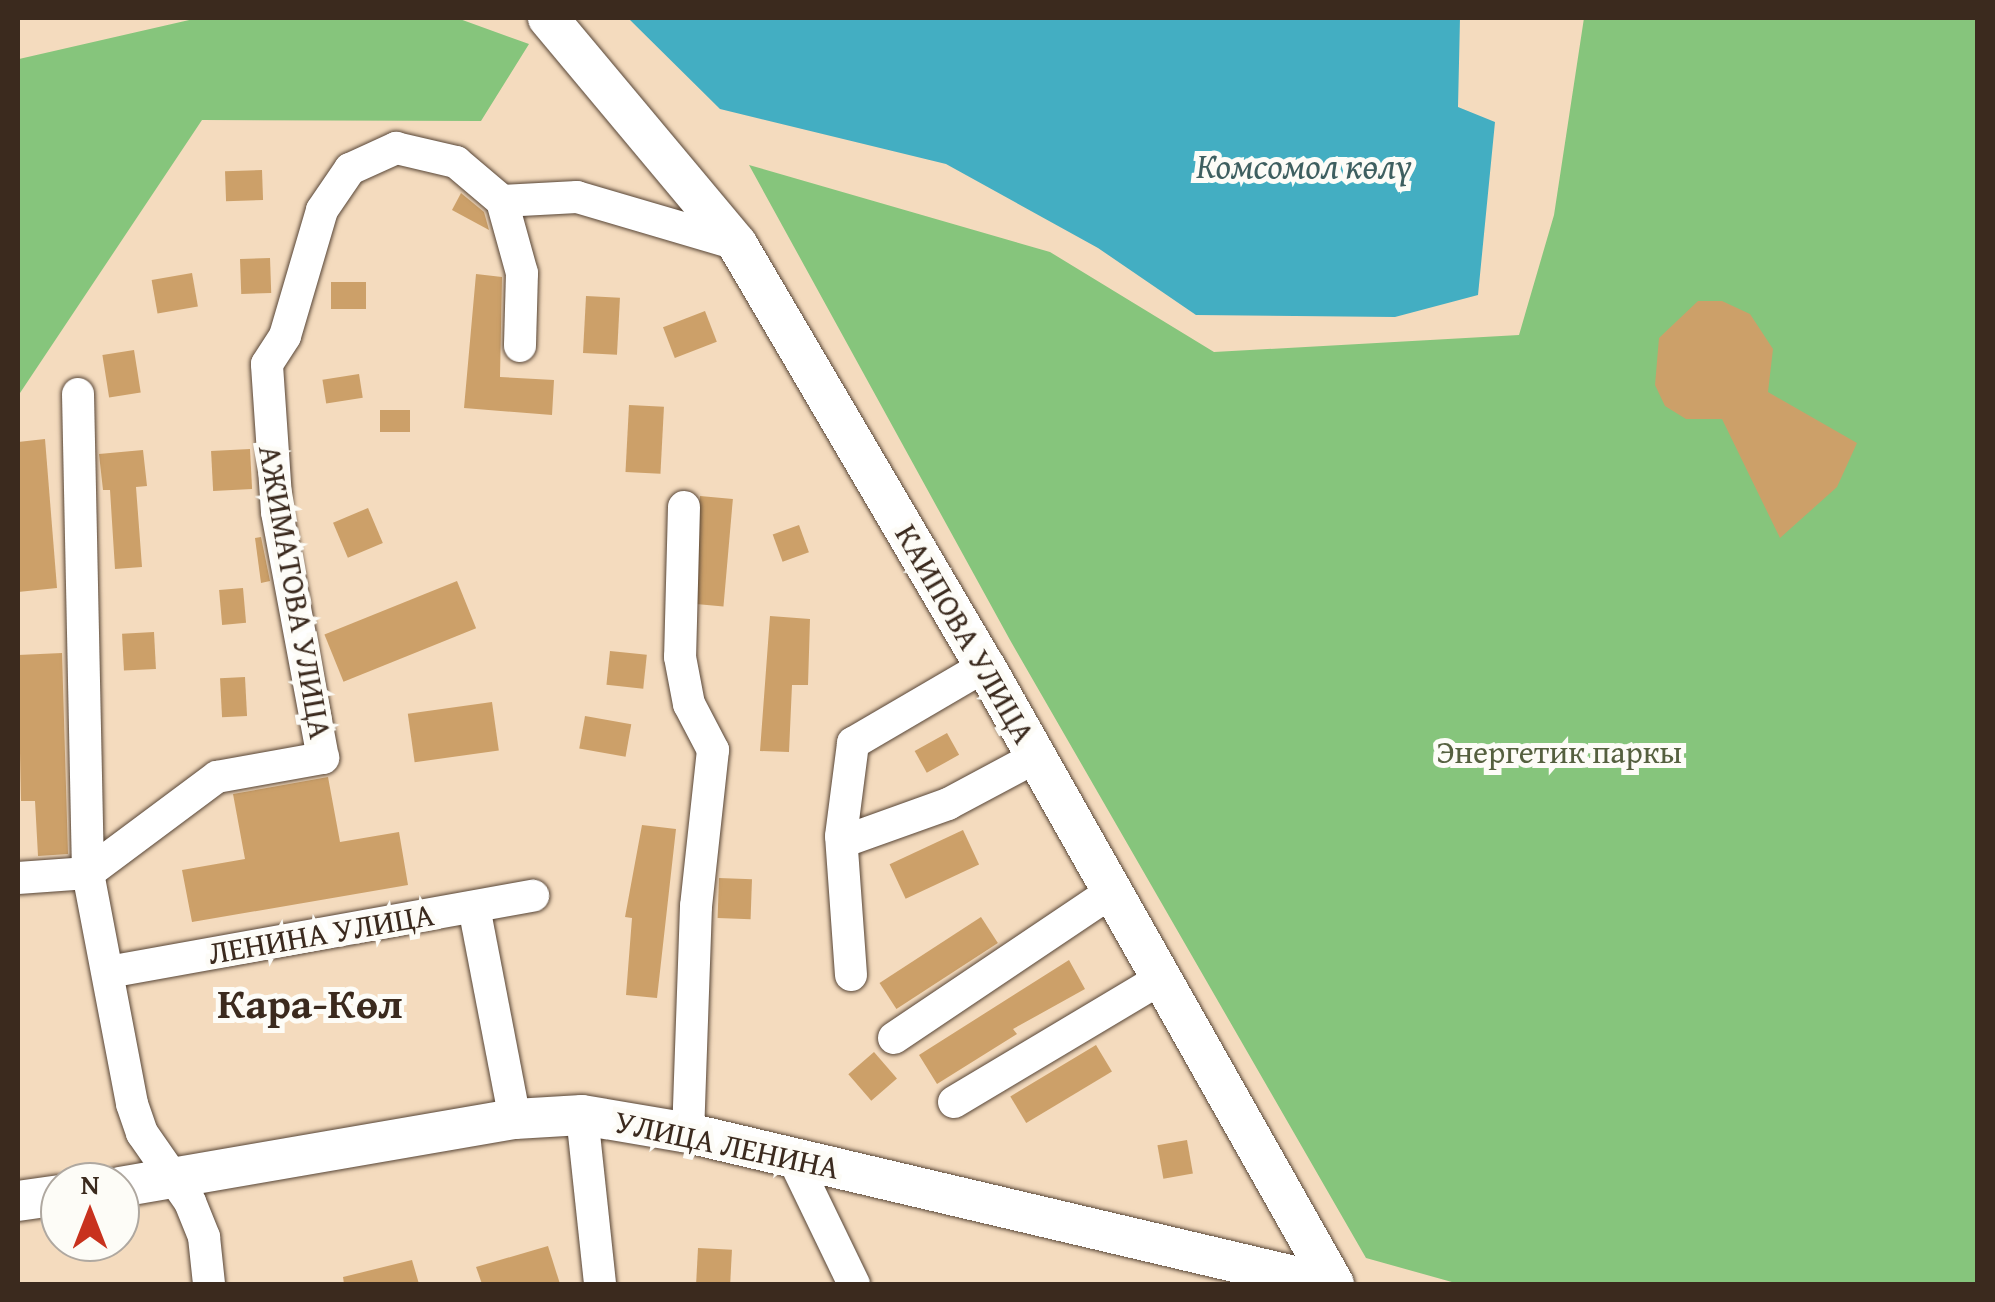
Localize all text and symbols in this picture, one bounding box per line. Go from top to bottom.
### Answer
water label: Комсомол көлү [1196,145,1412,187]
street label: АЖИМАТОВА УЛИЦА [250,442,340,742]
street label: КАИПОВА УЛИЦА [887,518,1043,750]
park label: Энергетик паркы [1436,733,1682,771]
street label: ЛЕНИНА УЛИЦА [205,895,437,973]
district label: Кара-Көл [217,978,403,1028]
street label: УЛИЦА ЛЕНИНА [611,1102,843,1188]
north arrow [40,1162,140,1262]
text: N [81,1163,99,1204]

